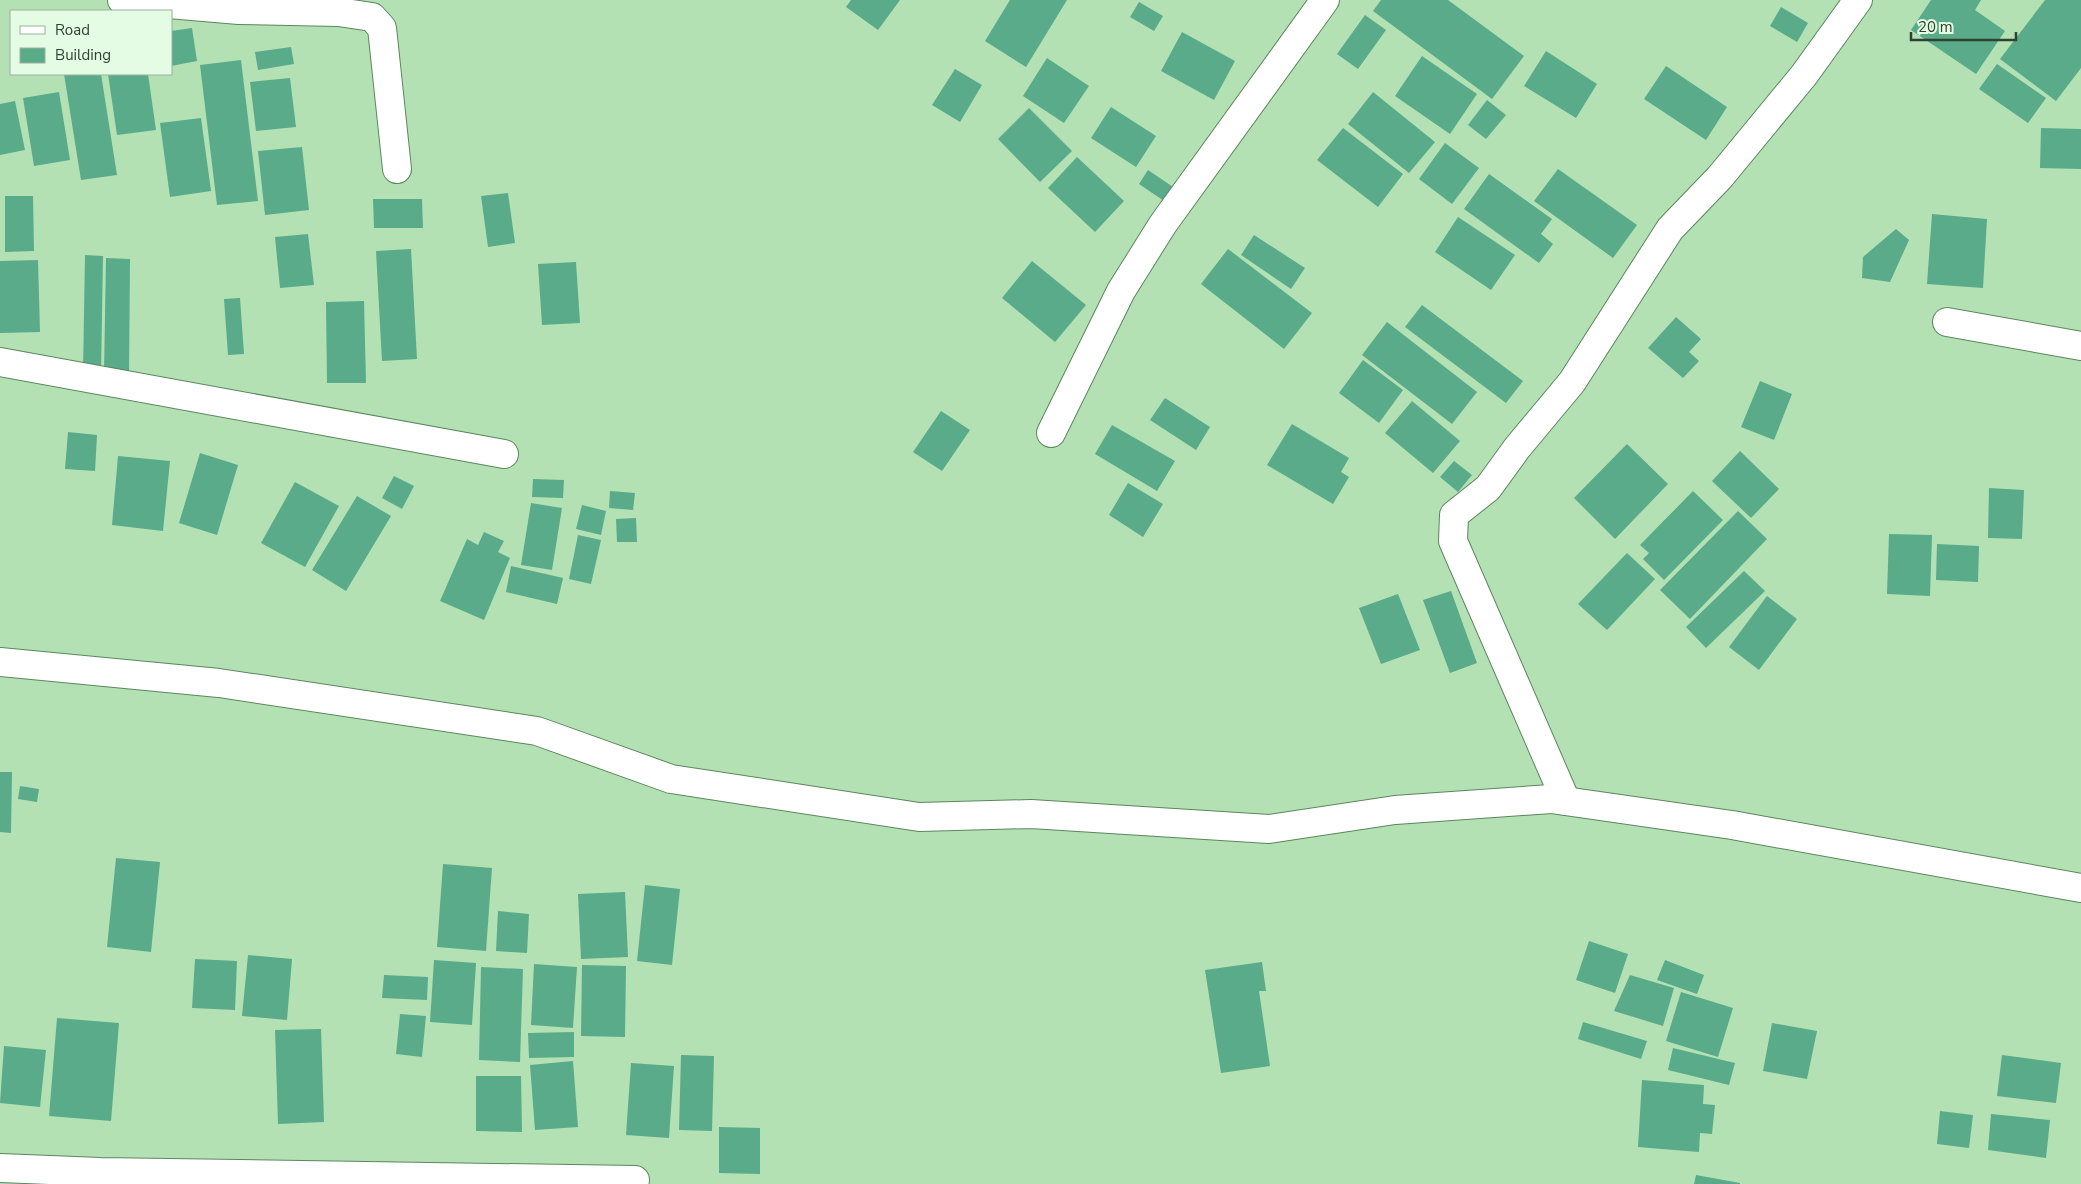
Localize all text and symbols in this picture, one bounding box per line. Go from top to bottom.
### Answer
legend [10,10,172,75]
scale bar [1911,10,2016,42]
text: 20 m [1918,17,1953,37]
text: Road [55,20,90,40]
text: Building [55,45,111,65]

